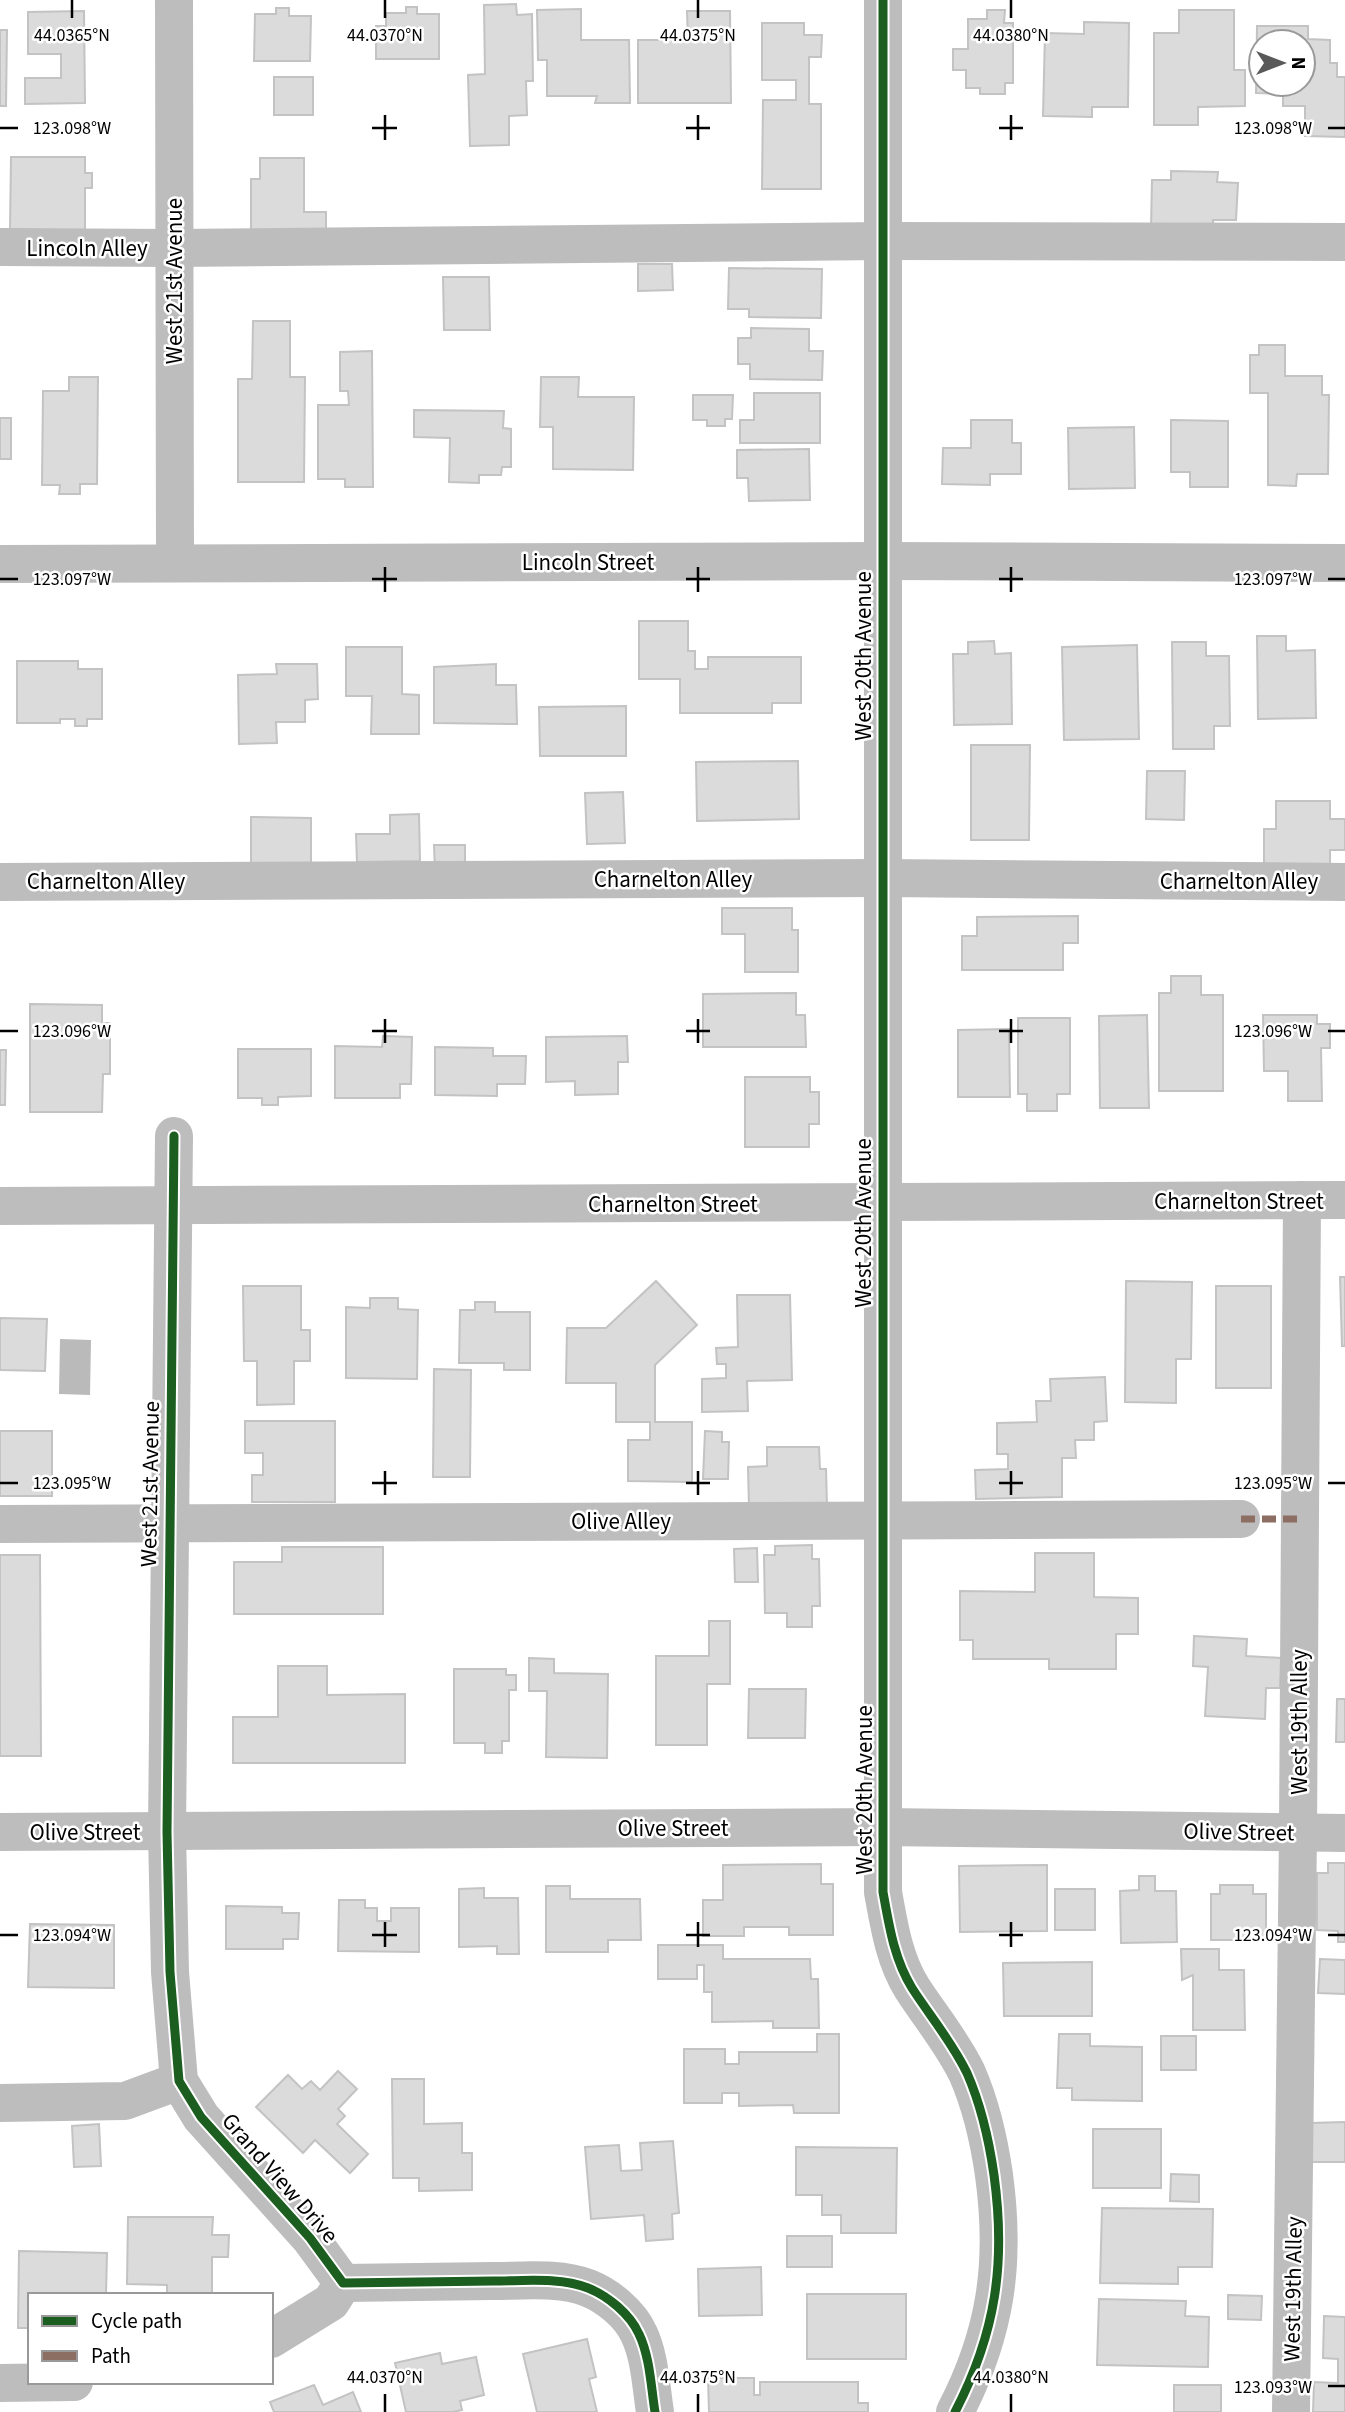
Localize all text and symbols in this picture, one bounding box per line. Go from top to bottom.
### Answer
text: 44.0365°N [34,23,110,48]
text: 44.0370°N [347,23,423,48]
text: 44.0375°N [660,23,736,48]
text: 44.0380°N [973,23,1049,48]
north arrow [1247,28,1317,98]
text: N [1284,57,1311,69]
text: 123.098°W [33,116,111,141]
text: 123.098°W [1234,116,1312,141]
street label: West 21st Avenue [158,198,191,364]
street label: Lincoln Alley [26,232,148,265]
street label: Lincoln Street [522,546,654,579]
text: 123.097°W [33,567,111,592]
text: 123.097°W [1234,567,1312,592]
street label: West 20th Avenue [847,571,880,741]
street label: Charnelton Alley [594,863,753,896]
street label: Charnelton Alley [27,865,186,898]
street label: Charnelton Alley [1160,865,1319,898]
text: 123.096°W [33,1019,111,1044]
text: 123.096°W [1234,1019,1312,1044]
street label: West 20th Avenue [847,1138,880,1308]
street label: Charnelton Street [1154,1185,1324,1218]
street label: Charnelton Street [588,1188,758,1221]
street label: West 21st Avenue [132,1401,168,1567]
text: 123.095°W [33,1471,111,1496]
text: 123.095°W [1234,1471,1312,1496]
street label: Olive Alley [571,1505,671,1538]
street label: West 19th Alley [1283,1649,1316,1795]
street label: West 20th Avenue [848,1705,881,1875]
street label: Olive Street [617,1812,729,1845]
street label: Olive Street [1183,1815,1295,1849]
street label: Olive Street [29,1816,141,1849]
text: 123.094°W [33,1923,111,1948]
text: 123.094°W [1234,1923,1312,1948]
street label: Grand View Drive [214,2106,346,2250]
street label: West 19th Alley [1275,2216,1311,2362]
legend [28,2293,273,2384]
text: Cycle path [91,2306,182,2336]
text: Path [91,2341,131,2371]
text: 44.0370°N [347,2365,423,2390]
text: 44.0375°N [660,2365,736,2390]
text: 44.0380°N [973,2365,1049,2390]
text: 123.093°W [1234,2375,1312,2400]

